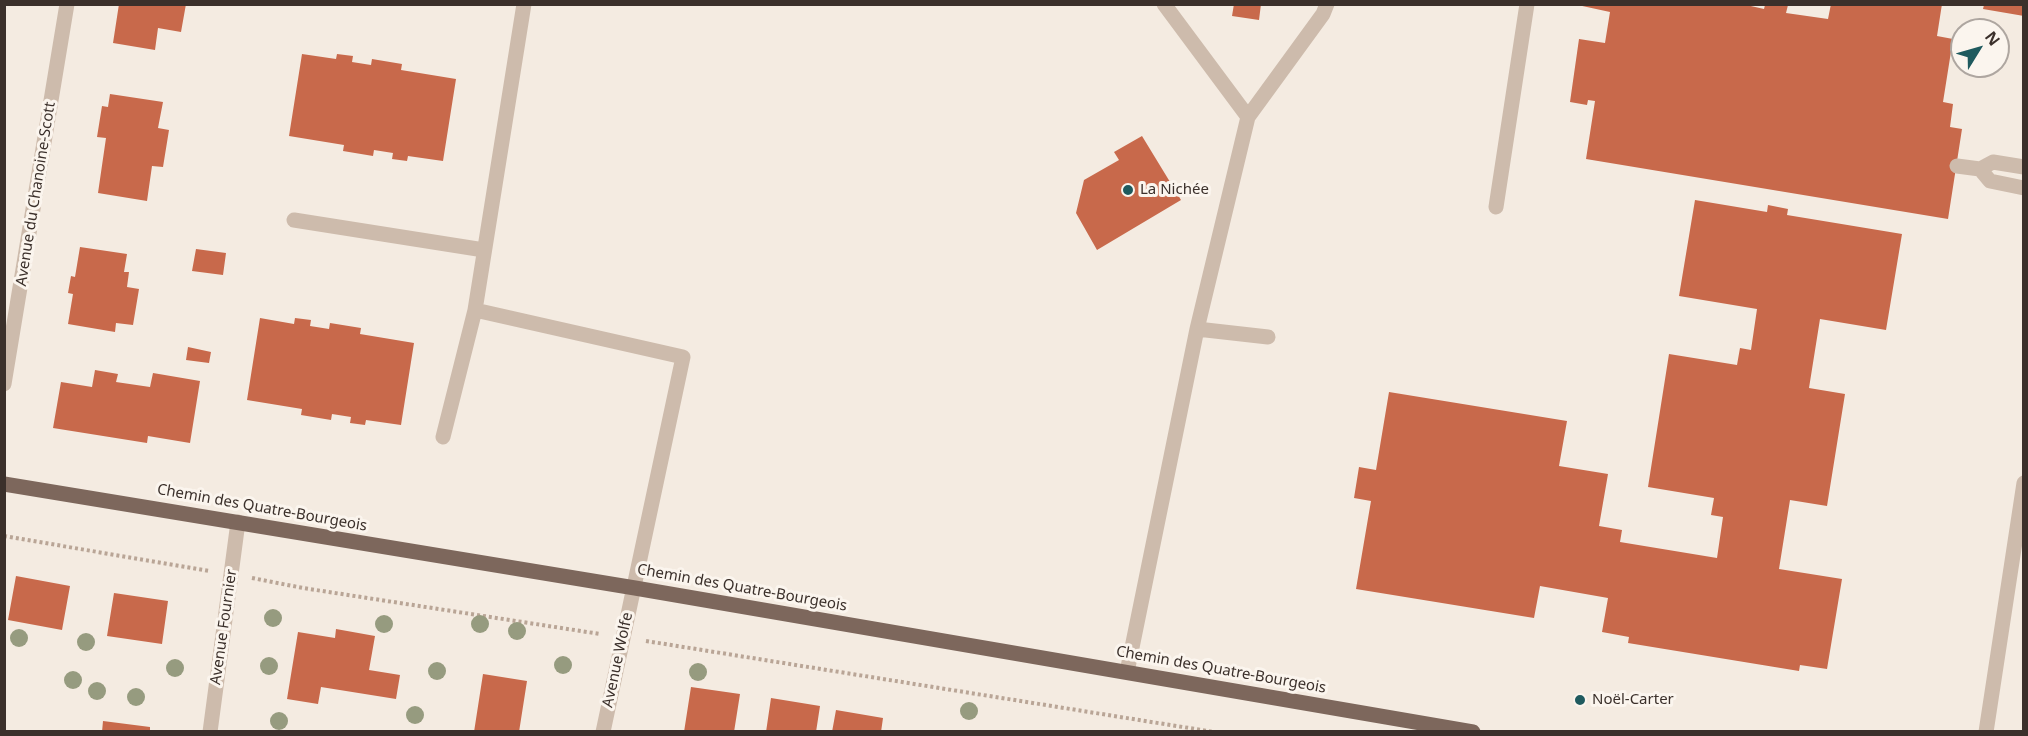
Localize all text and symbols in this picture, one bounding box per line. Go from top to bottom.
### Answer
north arrow [1950,18,2010,78]
text: N [1980,27,2005,50]
street label: Avenue du Chanoine-Scott [13,101,59,287]
place label: La Nichée [1140,181,1209,199]
marker: La Nichée [1121,183,1135,197]
street label: Chemin des Quatre-Bourgeois [156,481,368,535]
street label: Chemin des Quatre-Bourgeois [636,561,848,615]
street label: Avenue Fournier [207,568,241,686]
street label: Avenue Wolfe [599,611,637,709]
street label: Chemin des Quatre-Bourgeois [1115,643,1327,697]
place label: Noël-Carter [1592,691,1674,709]
marker: Noël-Carter [1573,693,1587,707]

